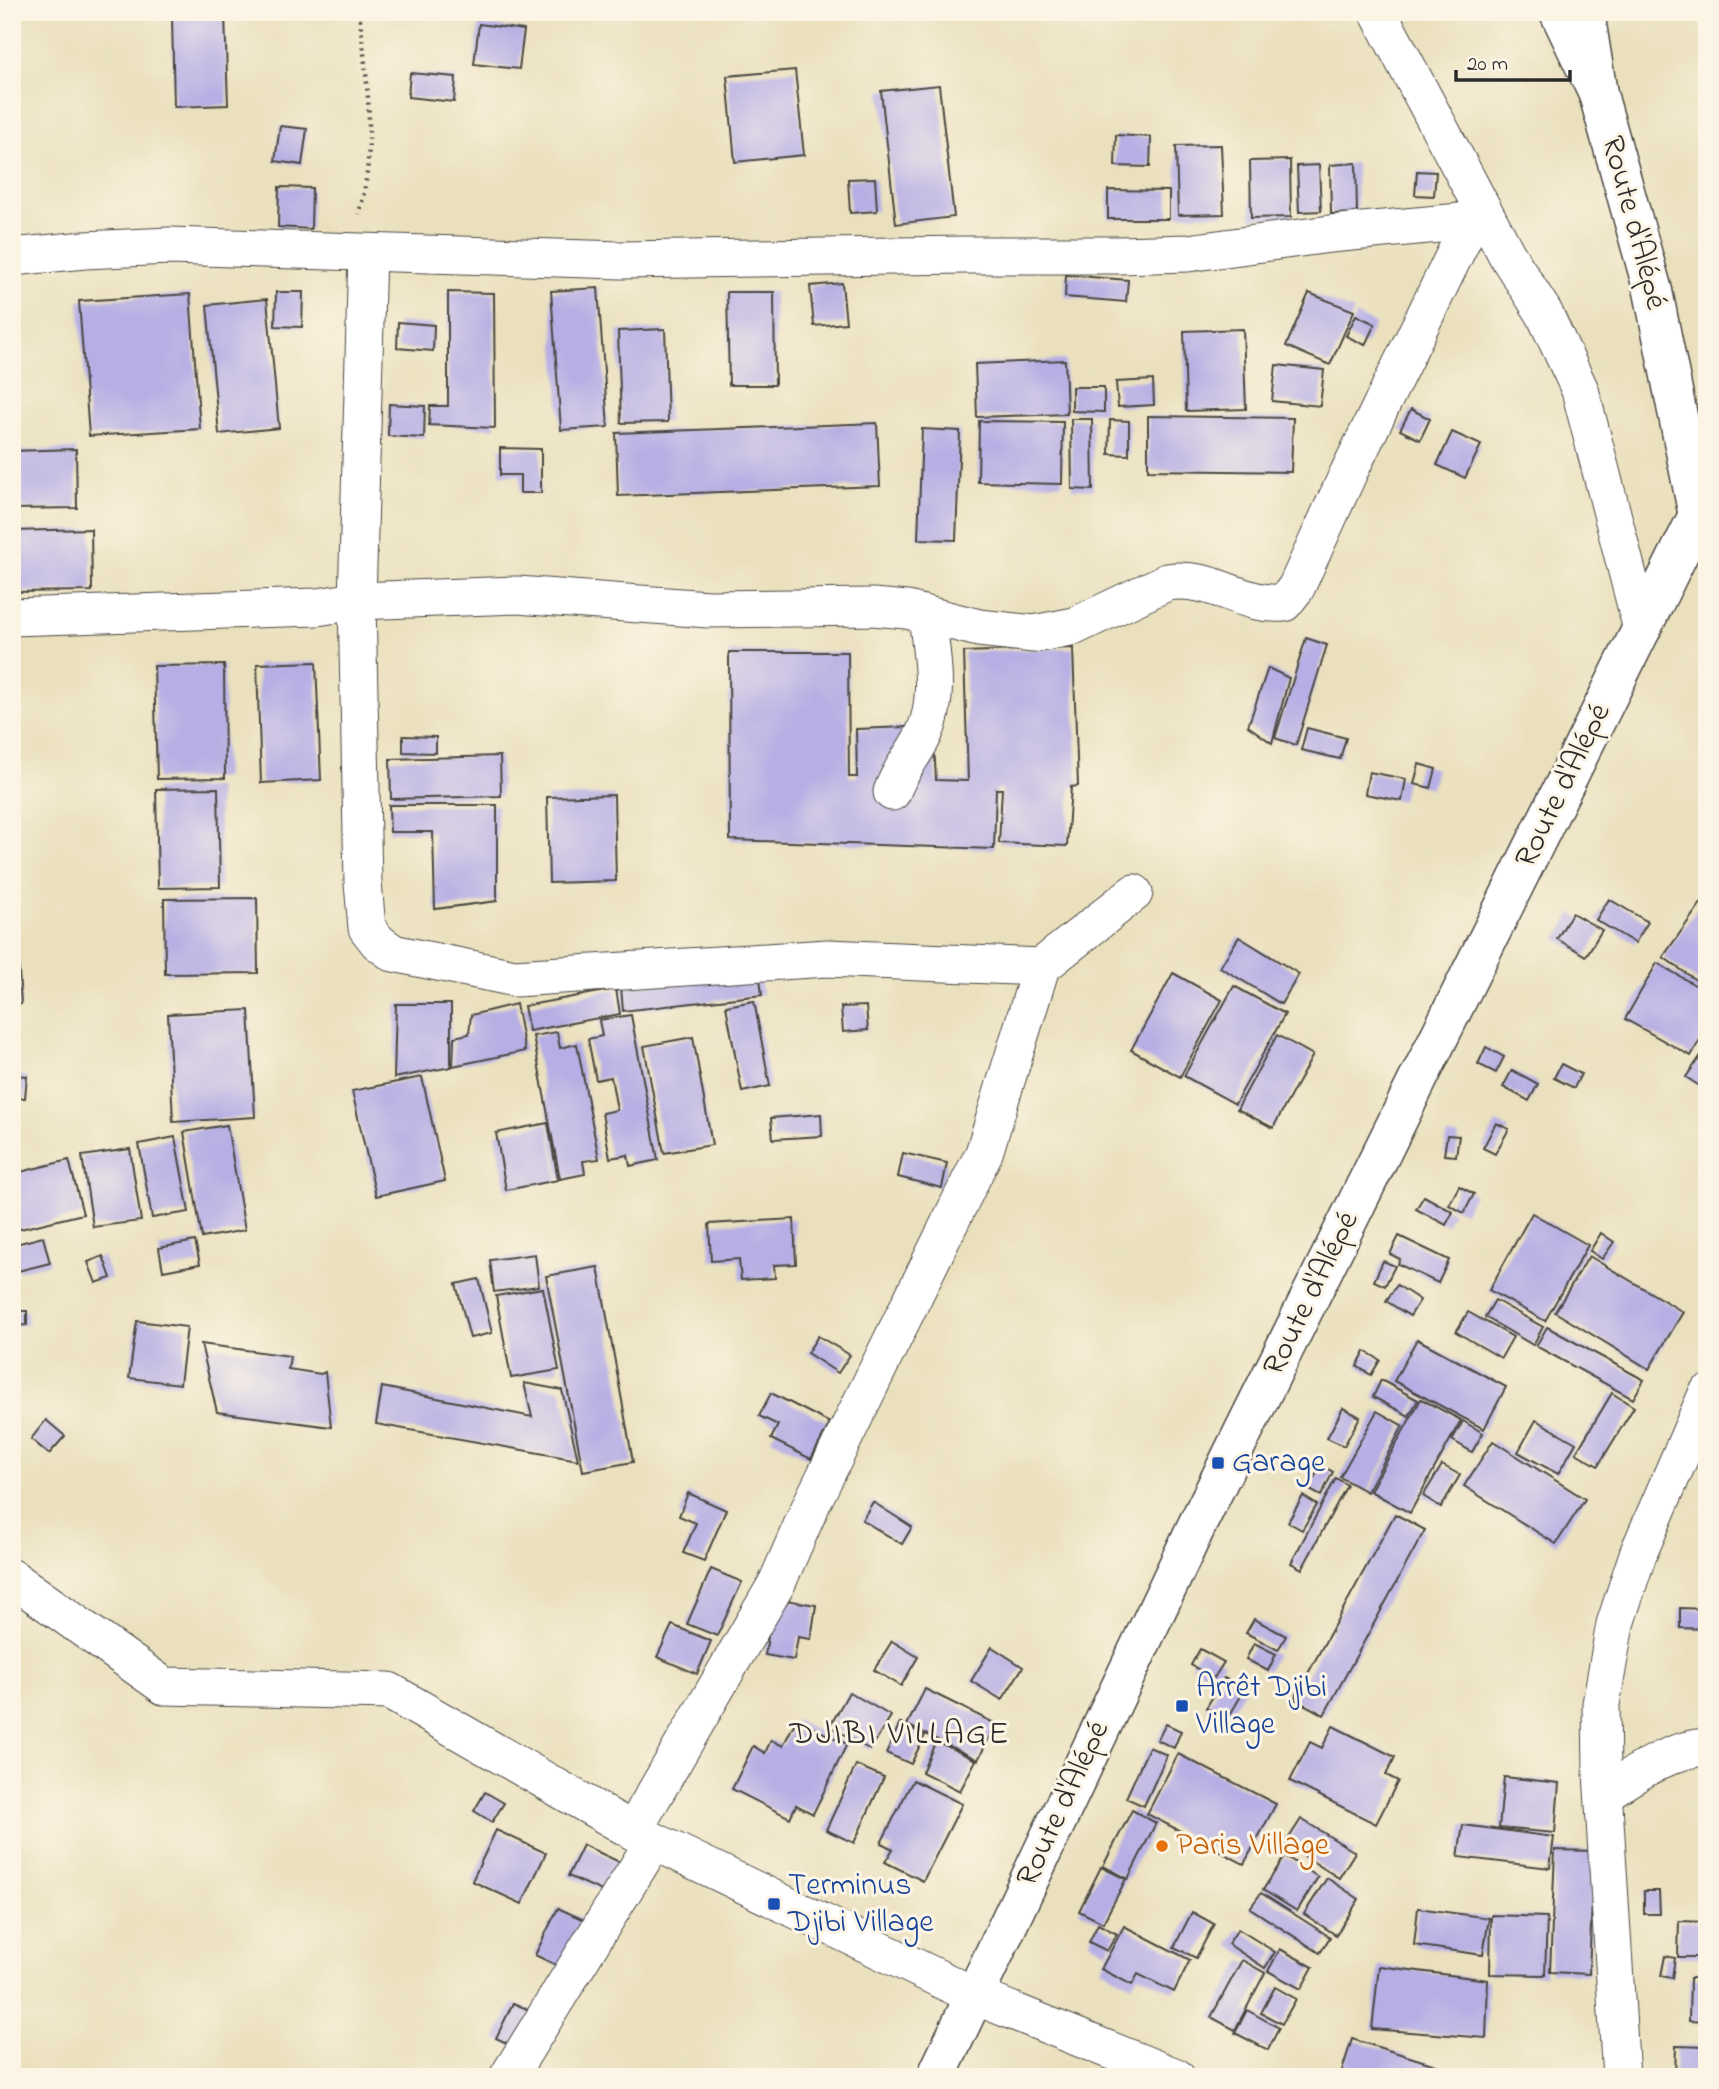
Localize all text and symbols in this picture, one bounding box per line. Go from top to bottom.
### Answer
scale bar [1456,38,1570,82]
text: 20 m [1467,50,1508,80]
street label: Route d'Alépé [1587,131,1679,316]
street label: Route d'Alépé [1504,695,1624,876]
street label: Route d'Alépé [1252,1203,1372,1384]
place label: Garage [1232,1440,1326,1487]
marker: Garage [1210,1455,1226,1471]
place label: Arrêt Djibi Village [1195,1665,1327,1749]
marker: Arrêt Djibi Village [1174,1698,1190,1714]
district label: DJIBI VILLAGE [789,1711,1011,1759]
street label: Route d'Alépé [1005,1713,1123,1895]
place label: Paris Village [1176,1823,1330,1870]
marker: Paris Village [1154,1838,1170,1854]
place label: Terminus Djibi Village [787,1863,934,1947]
marker: Terminus Djibi Village [766,1896,782,1912]

